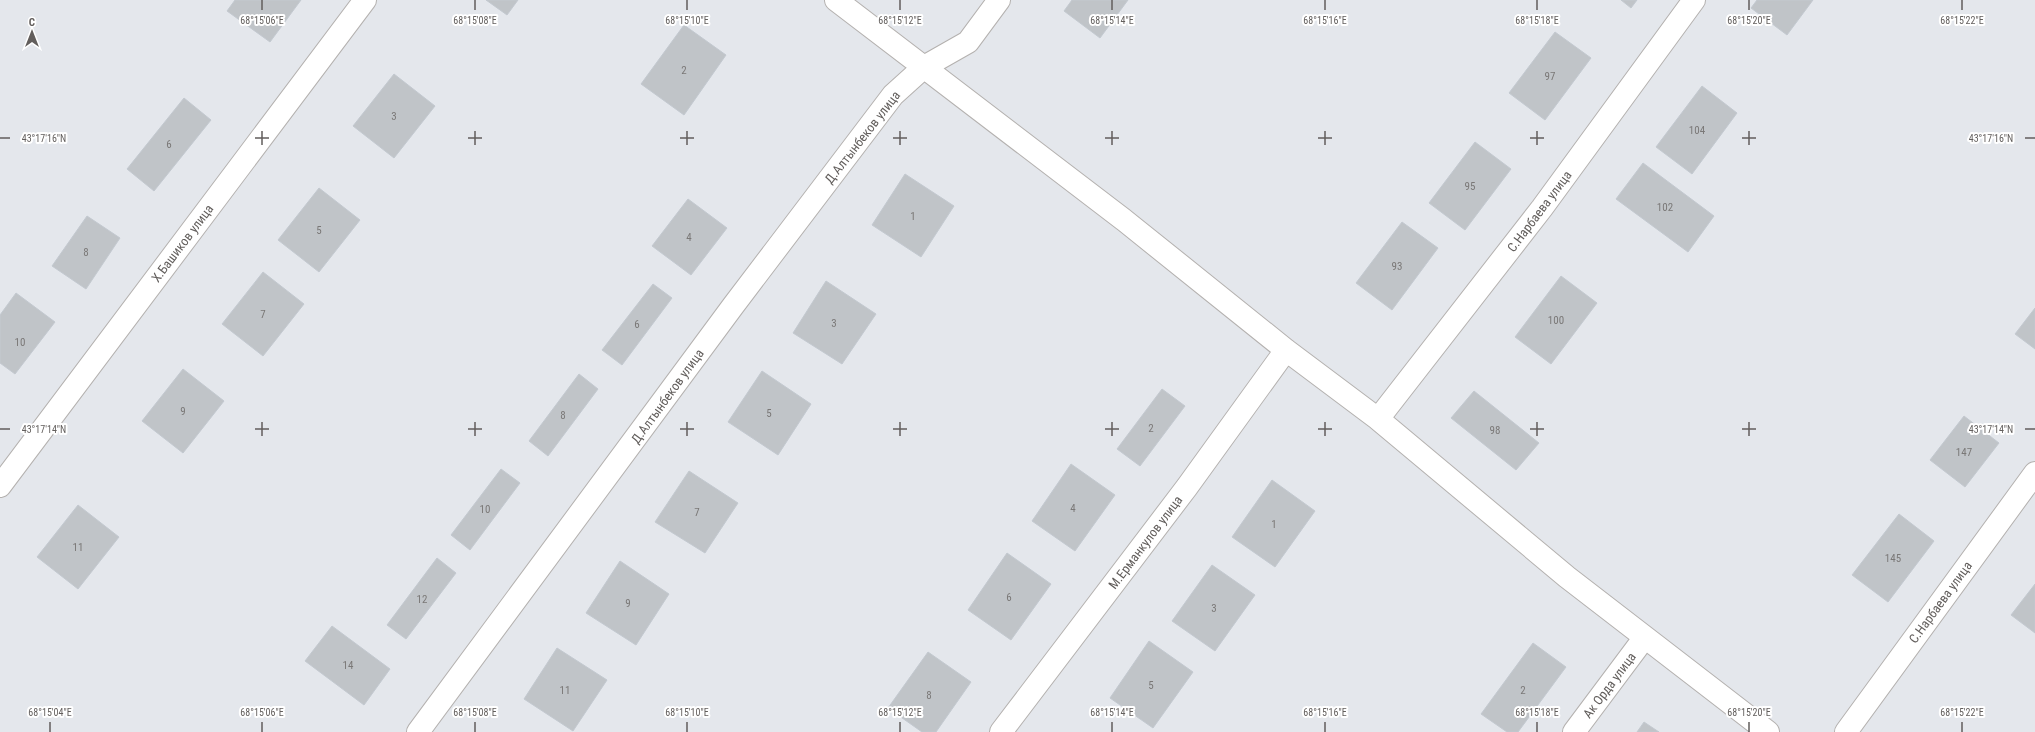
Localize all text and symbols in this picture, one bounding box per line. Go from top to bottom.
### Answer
north arrow [12,12,52,52]
text: 68°15'06"E [240,15,284,26]
text: 68°15'08"E [453,15,497,26]
text: 68°15'10"E [665,15,709,26]
text: 68°15'12"E [878,15,922,26]
text: 68°15'14"E [1090,15,1134,26]
text: 68°15'16"E [1303,15,1347,26]
text: 68°15'18"E [1515,15,1559,26]
text: 68°15'20"E [1727,15,1771,26]
text: 68°15'22"E [1940,15,1984,26]
text: С [29,16,35,29]
house number: 2 [681,64,687,77]
house number: 97 [1545,70,1555,83]
street label: Д.Алтынбеков улица [822,88,903,187]
house number: 3 [391,110,397,123]
house number: 104 [1689,124,1706,137]
text: 43°17'16"N [22,133,66,144]
text: 43°17'16"N [1969,133,2013,144]
house number: 6 [166,138,172,151]
street label: С.Нарбаева улица [1504,168,1575,255]
house number: 95 [1465,180,1475,193]
house number: 102 [1657,201,1673,214]
street label: Х.Башиков улица [148,202,216,285]
house number: 1 [910,210,916,223]
house number: 5 [316,224,322,237]
house number: 4 [686,231,692,244]
house number: 8 [83,246,89,259]
house number: 93 [1392,260,1402,273]
house number: 7 [260,308,266,321]
house number: 100 [1548,314,1564,327]
house number: 3 [831,317,837,330]
house number: 6 [634,318,640,331]
house number: 10 [15,336,25,349]
street label: Д.Алтынбеков улица [628,346,707,447]
house number: 9 [180,405,186,418]
house number: 5 [766,407,772,420]
house number: 8 [560,409,566,422]
house number: 2 [1148,422,1154,435]
text: 43°17'14"N [22,424,66,435]
house number: 98 [1490,424,1500,437]
text: 43°17'14"N [1969,424,2013,435]
house number: 147 [1956,446,1972,459]
street label: М.Ерманкулов улица [1105,493,1185,592]
house number: 4 [1070,502,1076,515]
house number: 10 [480,503,490,516]
house number: 7 [694,506,700,519]
house number: 1 [1271,518,1277,531]
house number: 11 [73,541,83,554]
house number: 145 [1885,552,1901,565]
street label: С.Нарбаева улица [1906,559,1975,646]
house number: 6 [1006,591,1012,604]
house number: 12 [417,593,427,606]
house number: 9 [625,597,631,610]
house number: 3 [1211,602,1217,615]
street label: Ак Орда улица [1580,649,1639,721]
house number: 14 [343,659,354,672]
house number: 5 [1148,679,1154,692]
house number: 11 [560,684,570,697]
house number: 2 [1520,684,1526,697]
house number: 8 [926,689,932,702]
text: 68°15'04"E [28,707,72,718]
text: 68°15'06"E [240,707,284,718]
text: 68°15'08"E [453,707,497,718]
text: 68°15'10"E [665,707,709,718]
text: 68°15'12"E [878,707,922,718]
text: 68°15'14"E [1090,707,1134,718]
text: 68°15'16"E [1303,707,1347,718]
text: 68°15'18"E [1515,707,1559,718]
text: 68°15'20"E [1727,707,1771,718]
text: 68°15'22"E [1940,707,1984,718]

